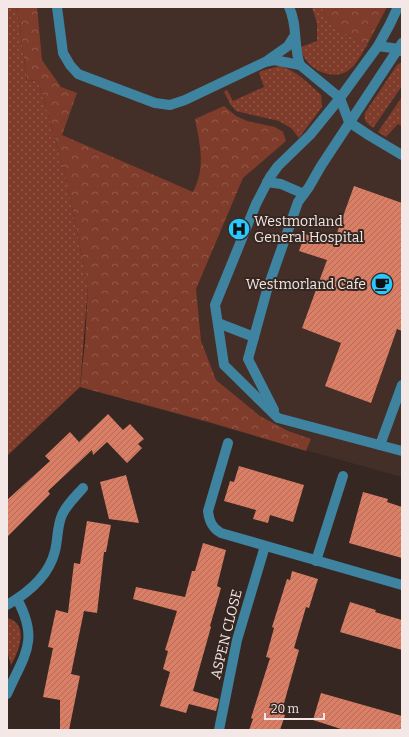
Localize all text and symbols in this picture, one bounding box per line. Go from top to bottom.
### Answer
place label: Westmorland General Hospital [254,213,363,246]
hospital icon: Westmorland General Hospital [226,216,252,242]
cafe icon: Westmorland Cafe [369,271,395,297]
place label: Westmorland Cafe [246,276,366,293]
street label: ASPEN CLOSE [207,588,246,681]
scale bar [265,695,324,721]
text: 20 m [271,702,300,716]

